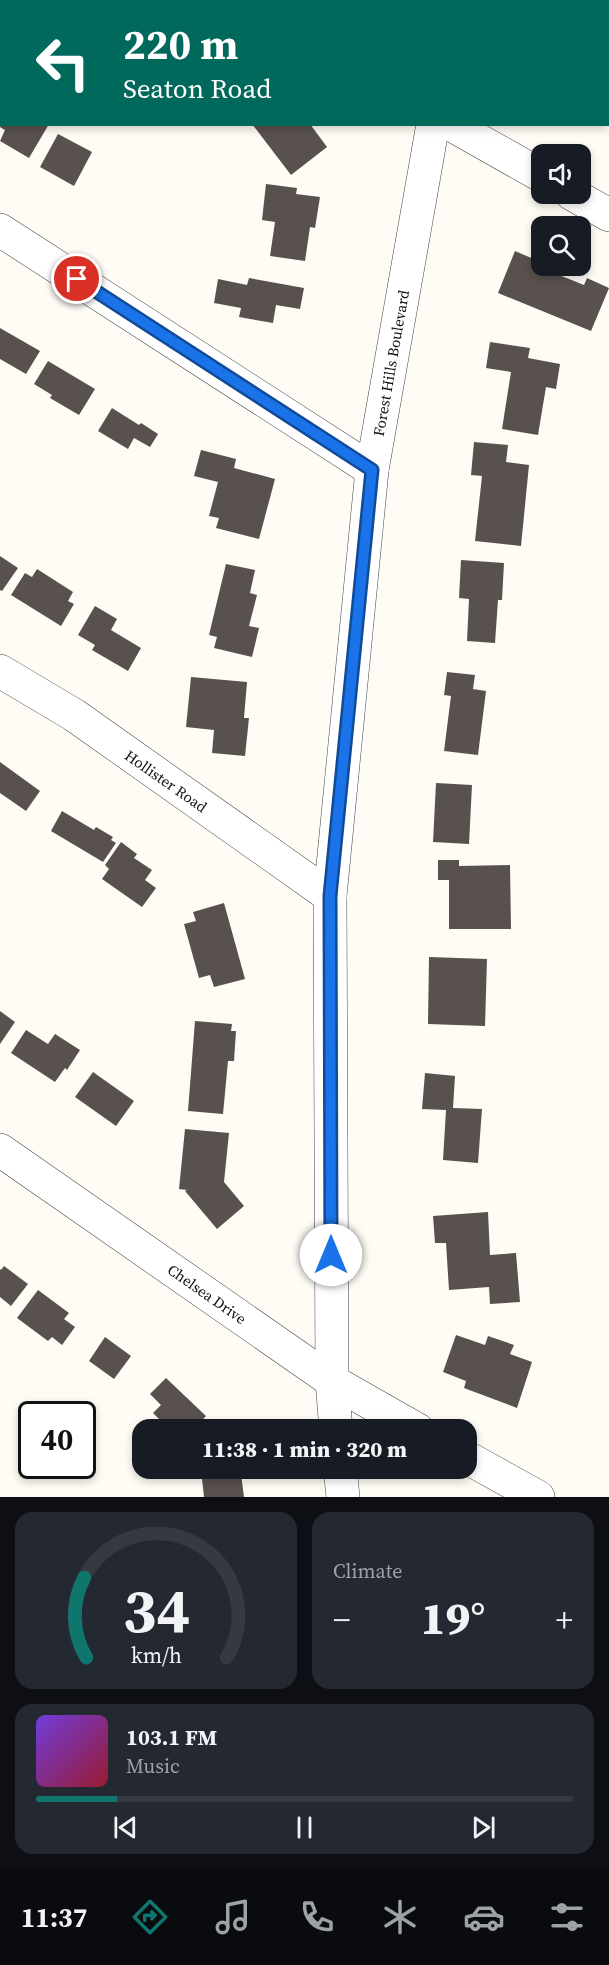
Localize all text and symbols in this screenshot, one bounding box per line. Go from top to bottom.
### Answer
text: 220 m [123,15,238,73]
icon: left [24,24,102,102]
text: Seaton Road [123,70,272,107]
map controls [531,144,591,276]
button: sound [531,144,591,204]
button: search [531,216,591,276]
pin [51,253,102,304]
icon: arrive [60,262,93,295]
street label: Forest Hills Boulevard [368,288,414,438]
street label: Hollister Road [121,745,212,817]
position arrow [299,1223,363,1287]
street label: Chelsea Drive [163,1259,251,1329]
speed limit sign: 40 [18,1401,96,1479]
text: 11:38 · 1 min · 320 m [202,1434,407,1464]
text: Climate [333,1557,402,1585]
text: 34 [122,1567,190,1653]
text: 19° [421,1587,485,1649]
text: − [333,1597,351,1642]
text: + [555,1597,573,1642]
text: km/h [130,1641,182,1670]
text: 103.1 FM [126,1722,217,1752]
text: Music [126,1752,180,1780]
icon: previous [109,1811,142,1844]
icon: pause [288,1811,321,1844]
icon: next [467,1811,500,1844]
icon: directions [129,1896,171,1938]
icon: music [212,1896,254,1938]
icon: phone [296,1896,338,1938]
icon: climate [379,1896,421,1938]
icon: car [463,1896,505,1938]
icon: filters [546,1896,588,1938]
text: 11:37 [21,1899,87,1936]

